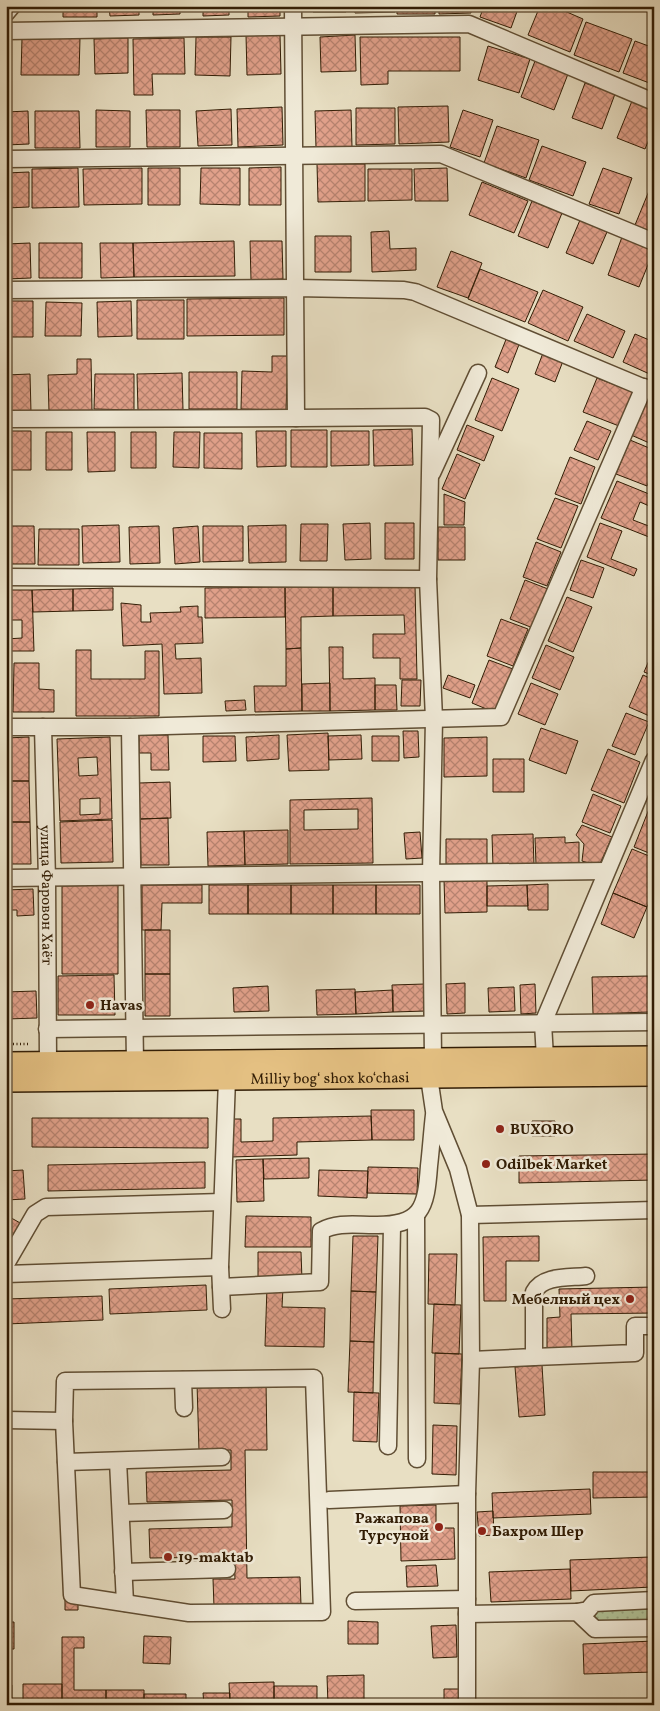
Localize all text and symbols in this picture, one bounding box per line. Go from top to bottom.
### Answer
street label: улица Фаровон Хаёт [34,825,56,966]
place label: Havas [100,996,143,1017]
marker: Havas [84,999,96,1011]
street label: Milliy bog‘ shox ko‘chasi [250,1068,410,1091]
place label: BUXORO [510,1120,574,1141]
marker: BUXORO [494,1123,506,1135]
place label: Odilbek Market [496,1155,608,1176]
marker: Odilbek Market [480,1158,492,1170]
place label: Мебелный цех [512,1290,620,1311]
marker: Мебелный цех [624,1293,636,1305]
place label: Ражапова Турсуной [355,1509,429,1547]
marker: Ражапова Турсуной [433,1521,445,1533]
place label: Бахром Шер [492,1522,584,1543]
marker: Бахром Шер [476,1525,488,1537]
place label: 19-maktab [178,1548,253,1569]
marker: 19-maktab [162,1551,174,1563]

